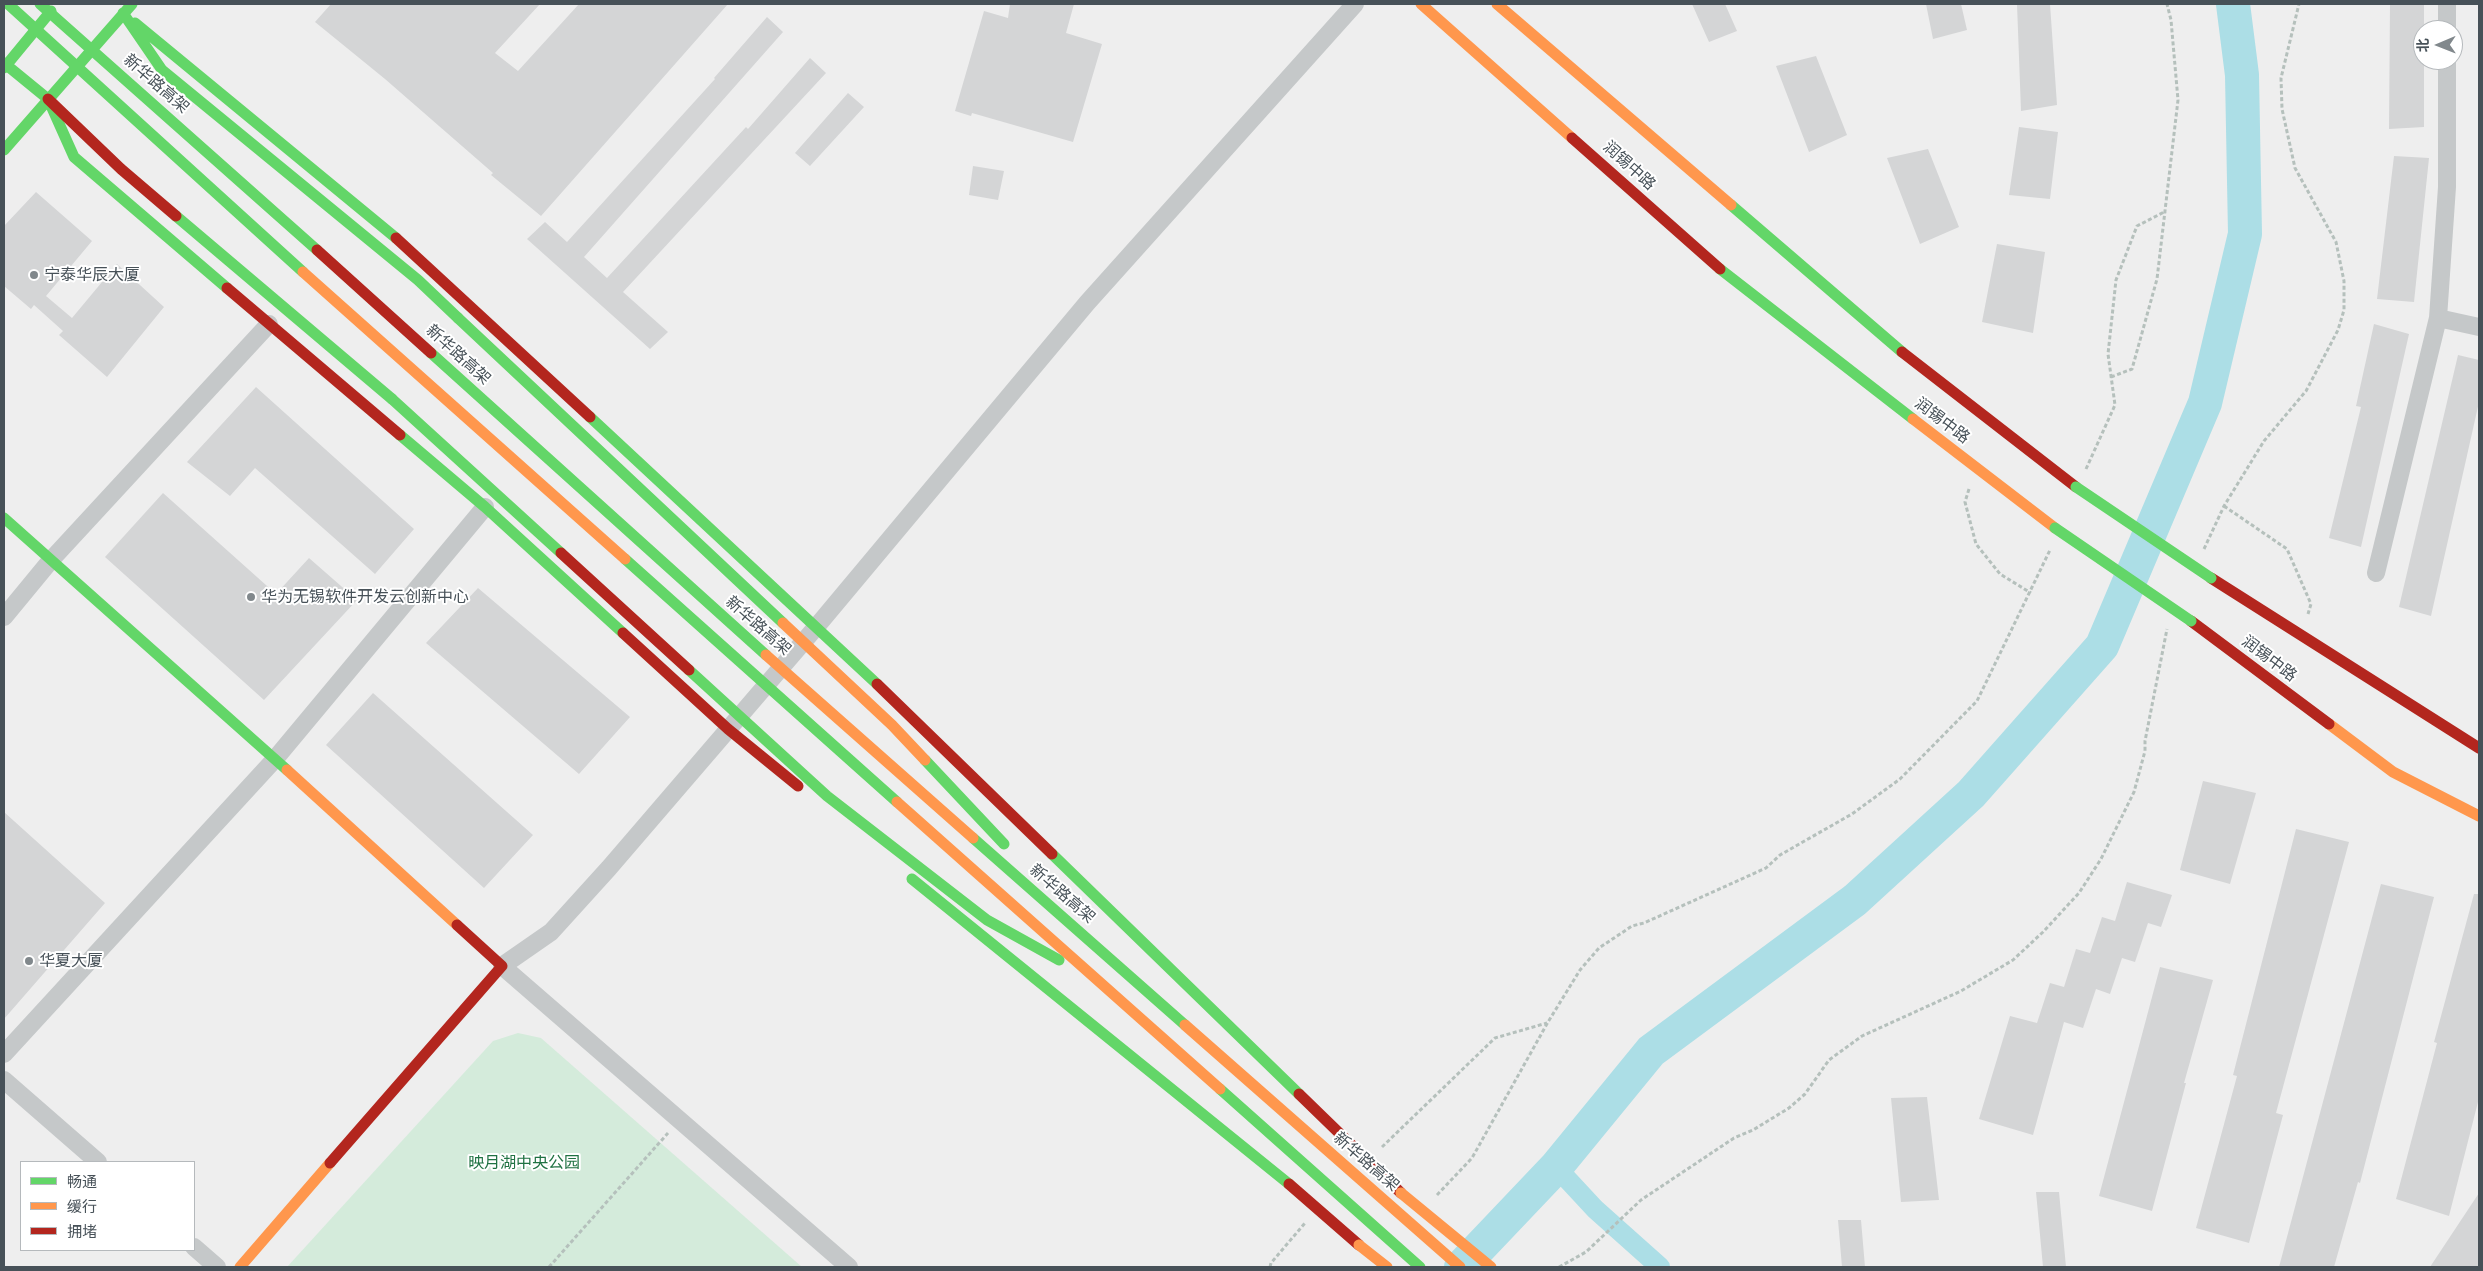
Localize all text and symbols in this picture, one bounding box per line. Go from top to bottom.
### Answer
north arrow [2413,20,2463,70]
text: 北 [2415,38,2432,52]
street label: 新华路高架 [120,51,192,117]
street label: 润锡中路 [1599,137,1659,195]
place label: 宁泰华辰大厦 [44,265,140,285]
marker: 宁泰华辰大厦 [28,269,40,281]
street label: 新华路高架 [422,321,494,389]
street label: 润锡中路 [1911,394,1973,448]
place label: 华为无锡软件开发云创新中心 [261,587,469,607]
marker: 华为无锡软件开发云创新中心 [245,591,257,603]
street label: 新华路高架 [722,593,794,659]
street label: 润锡中路 [2238,632,2300,686]
street label: 新华路高架 [1026,861,1098,927]
place label: 华夏大厦 [39,951,103,971]
marker: 华夏大厦 [23,955,35,967]
street label: 新华路高架 [1330,1129,1402,1195]
park label: 映月湖中央公园 [468,1153,580,1173]
legend [20,1161,195,1251]
text: 畅通 [67,1173,97,1191]
text: 缓行 [67,1198,97,1216]
text: 拥堵 [67,1223,97,1241]

